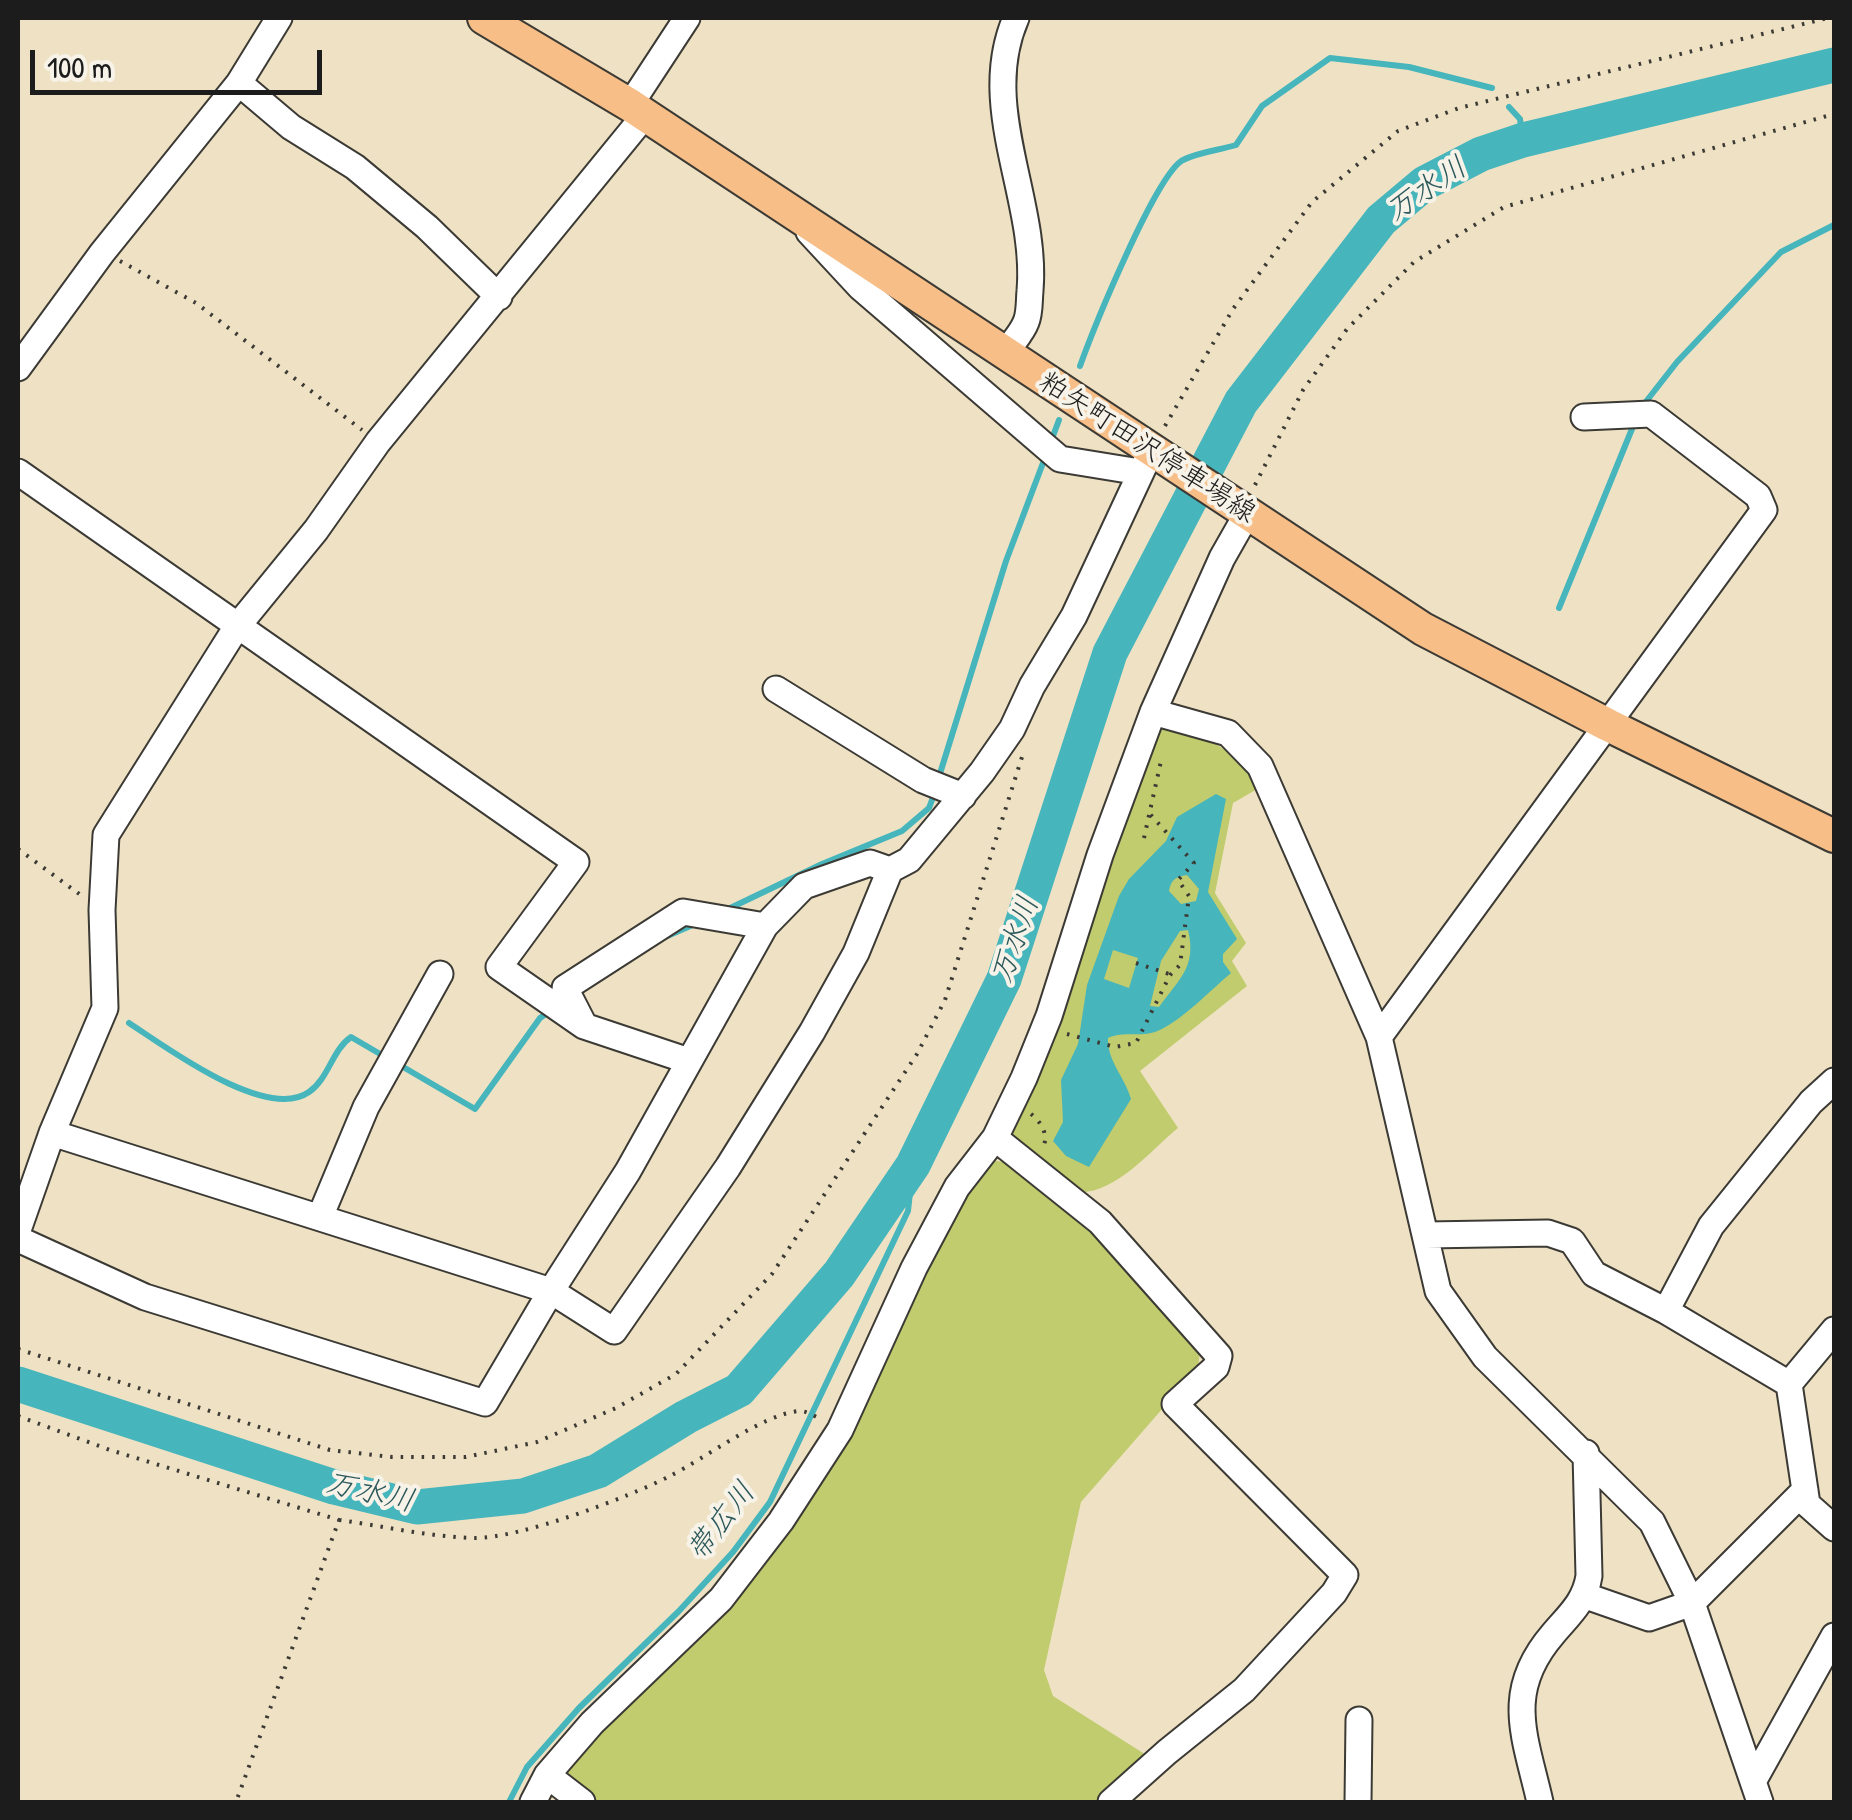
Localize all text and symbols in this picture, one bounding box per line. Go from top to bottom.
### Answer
scale bar [35,30,328,92]
text: 100 m [47,47,112,87]
water label: 万水川 [1380,150,1474,230]
street label: 粕矢町田沢停車場線 [1032,365,1262,531]
water label: 万水川 [984,892,1048,988]
water label: 万水川 [322,1465,418,1521]
water label: 帯広川 [680,1475,764,1569]

